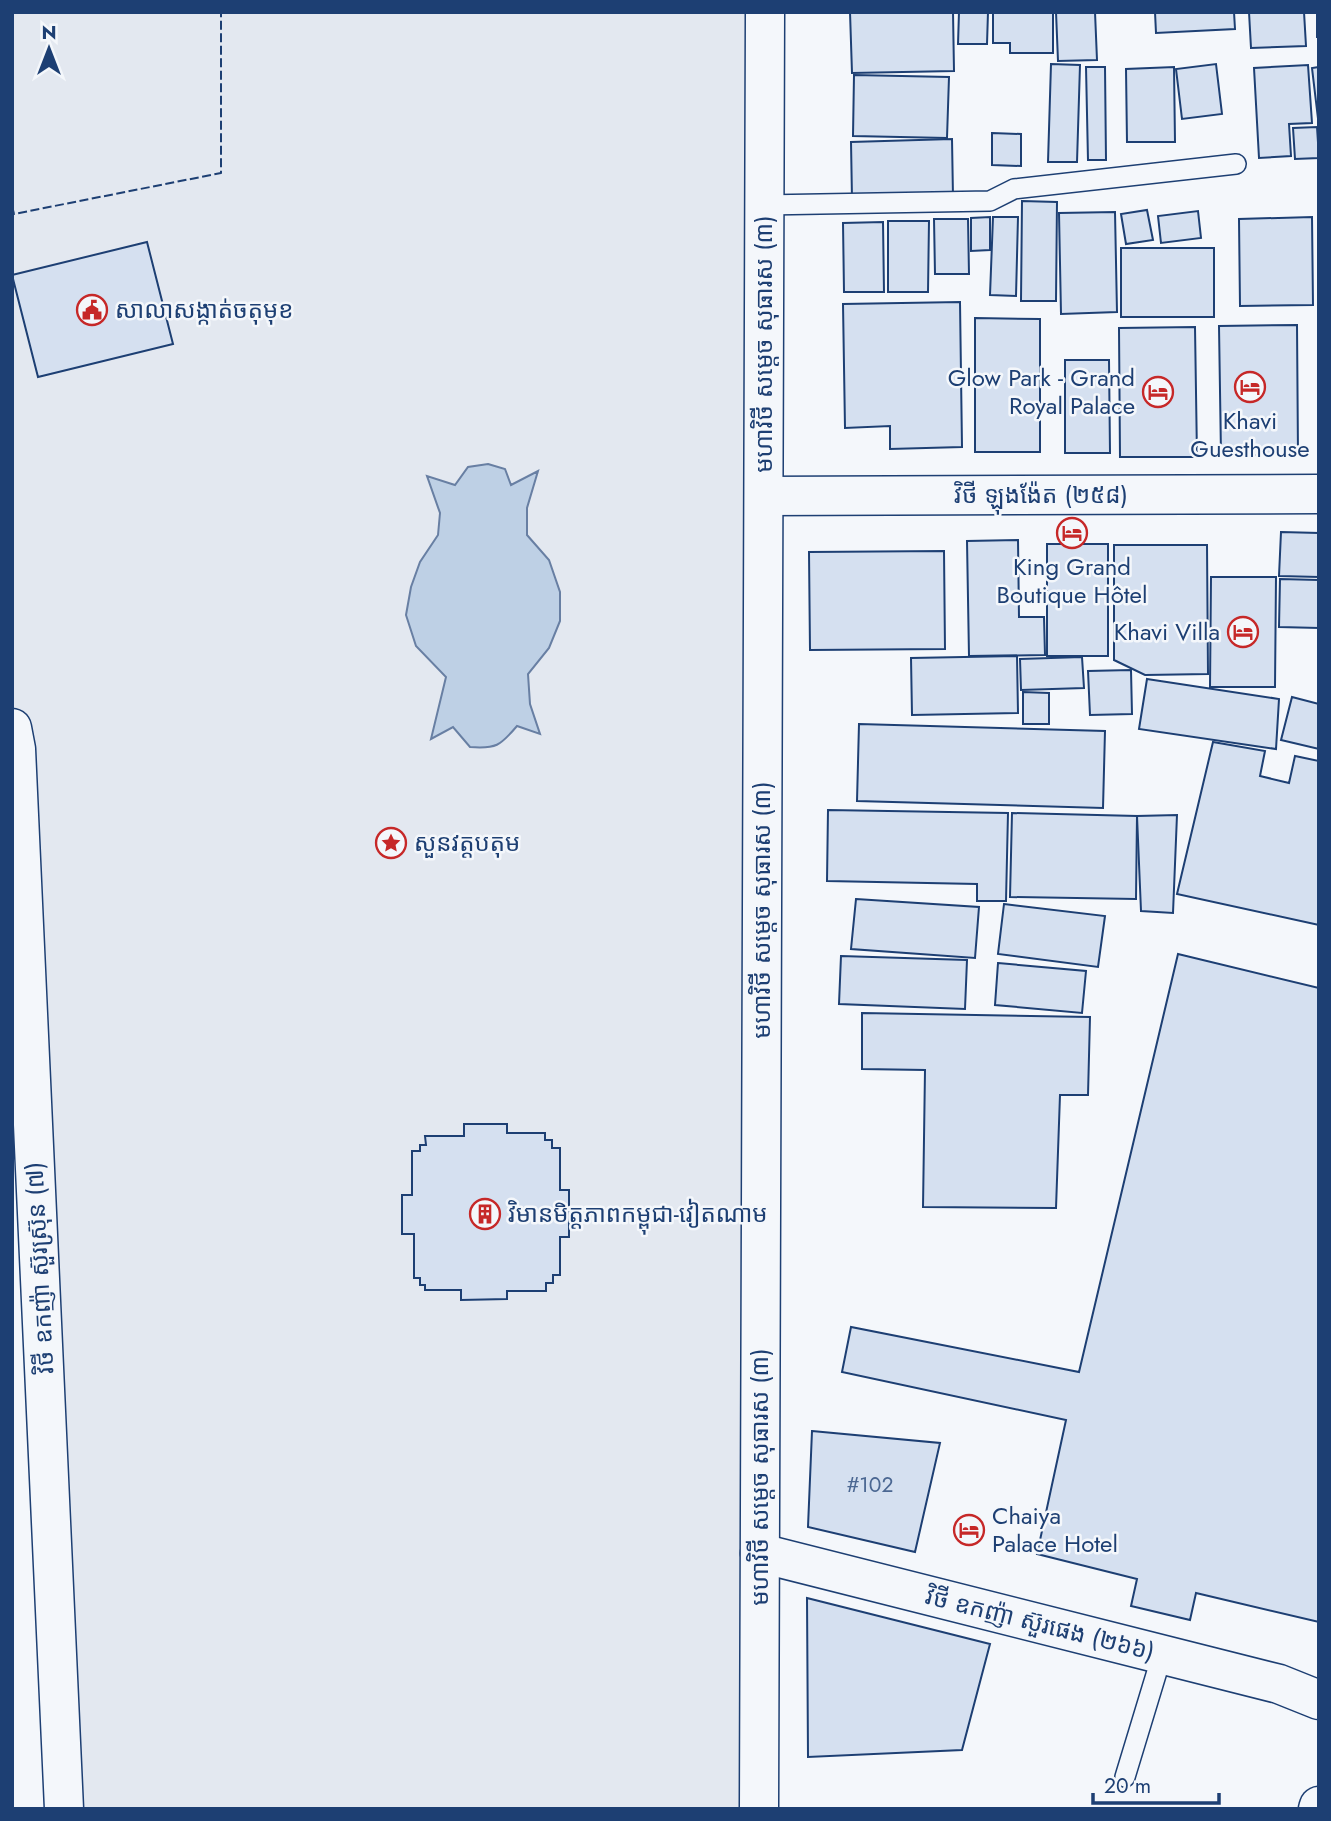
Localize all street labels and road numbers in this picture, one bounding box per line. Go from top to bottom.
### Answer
street label: មហាវិថី សម្តេច សុធារស (៣) [746,215,781,473]
street label: វិថី ឡុងង៉ែត (២៥៨) [954,477,1128,515]
street label: មហាវិថី សម្តេច សុធារស (៣) [744,781,779,1039]
street label: វិថី ឧកញ៉ា ស៊ួរស៊្រុន (៧) [16,1161,63,1375]
street label: មហាវិថី សម្តេច សុធារស (៣) [742,1348,777,1606]
street label: វិថី ឧកញ៉ា ស៊ួរផេង (២៦៦) [921,1578,1158,1669]

